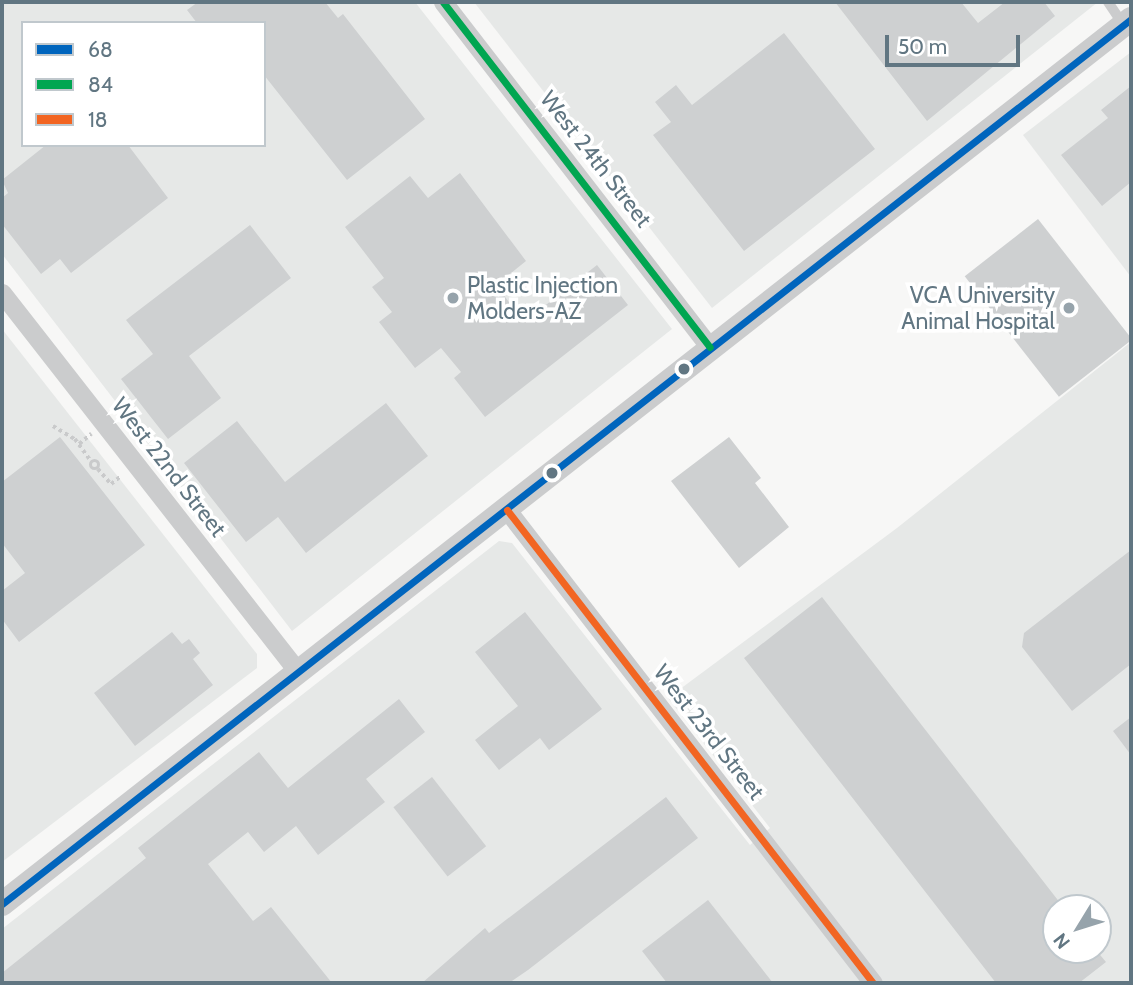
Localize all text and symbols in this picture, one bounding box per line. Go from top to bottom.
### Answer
legend [21,21,266,147]
scale bar [888,21,1023,65]
text: 50 m [898,34,947,59]
text: 68 [88,37,113,62]
text: 84 [88,72,113,97]
street label: West 24th Street [534,86,658,232]
text: 18 [88,107,108,132]
place label: Plastic Injection Molders-AZ [467,271,618,325]
place label: VCA University Animal Hospital [901,281,1055,335]
marker: Plastic Injection Molders-AZ [445,290,461,306]
marker: VCA University Animal Hospital [1061,300,1077,316]
unlabelled marker [677,362,691,376]
street label: West 22nd Street [106,392,232,542]
unlabelled marker [545,466,559,480]
street label: West 23rd Street [648,659,770,805]
north arrow [1042,894,1112,964]
text: N [1048,929,1075,953]

